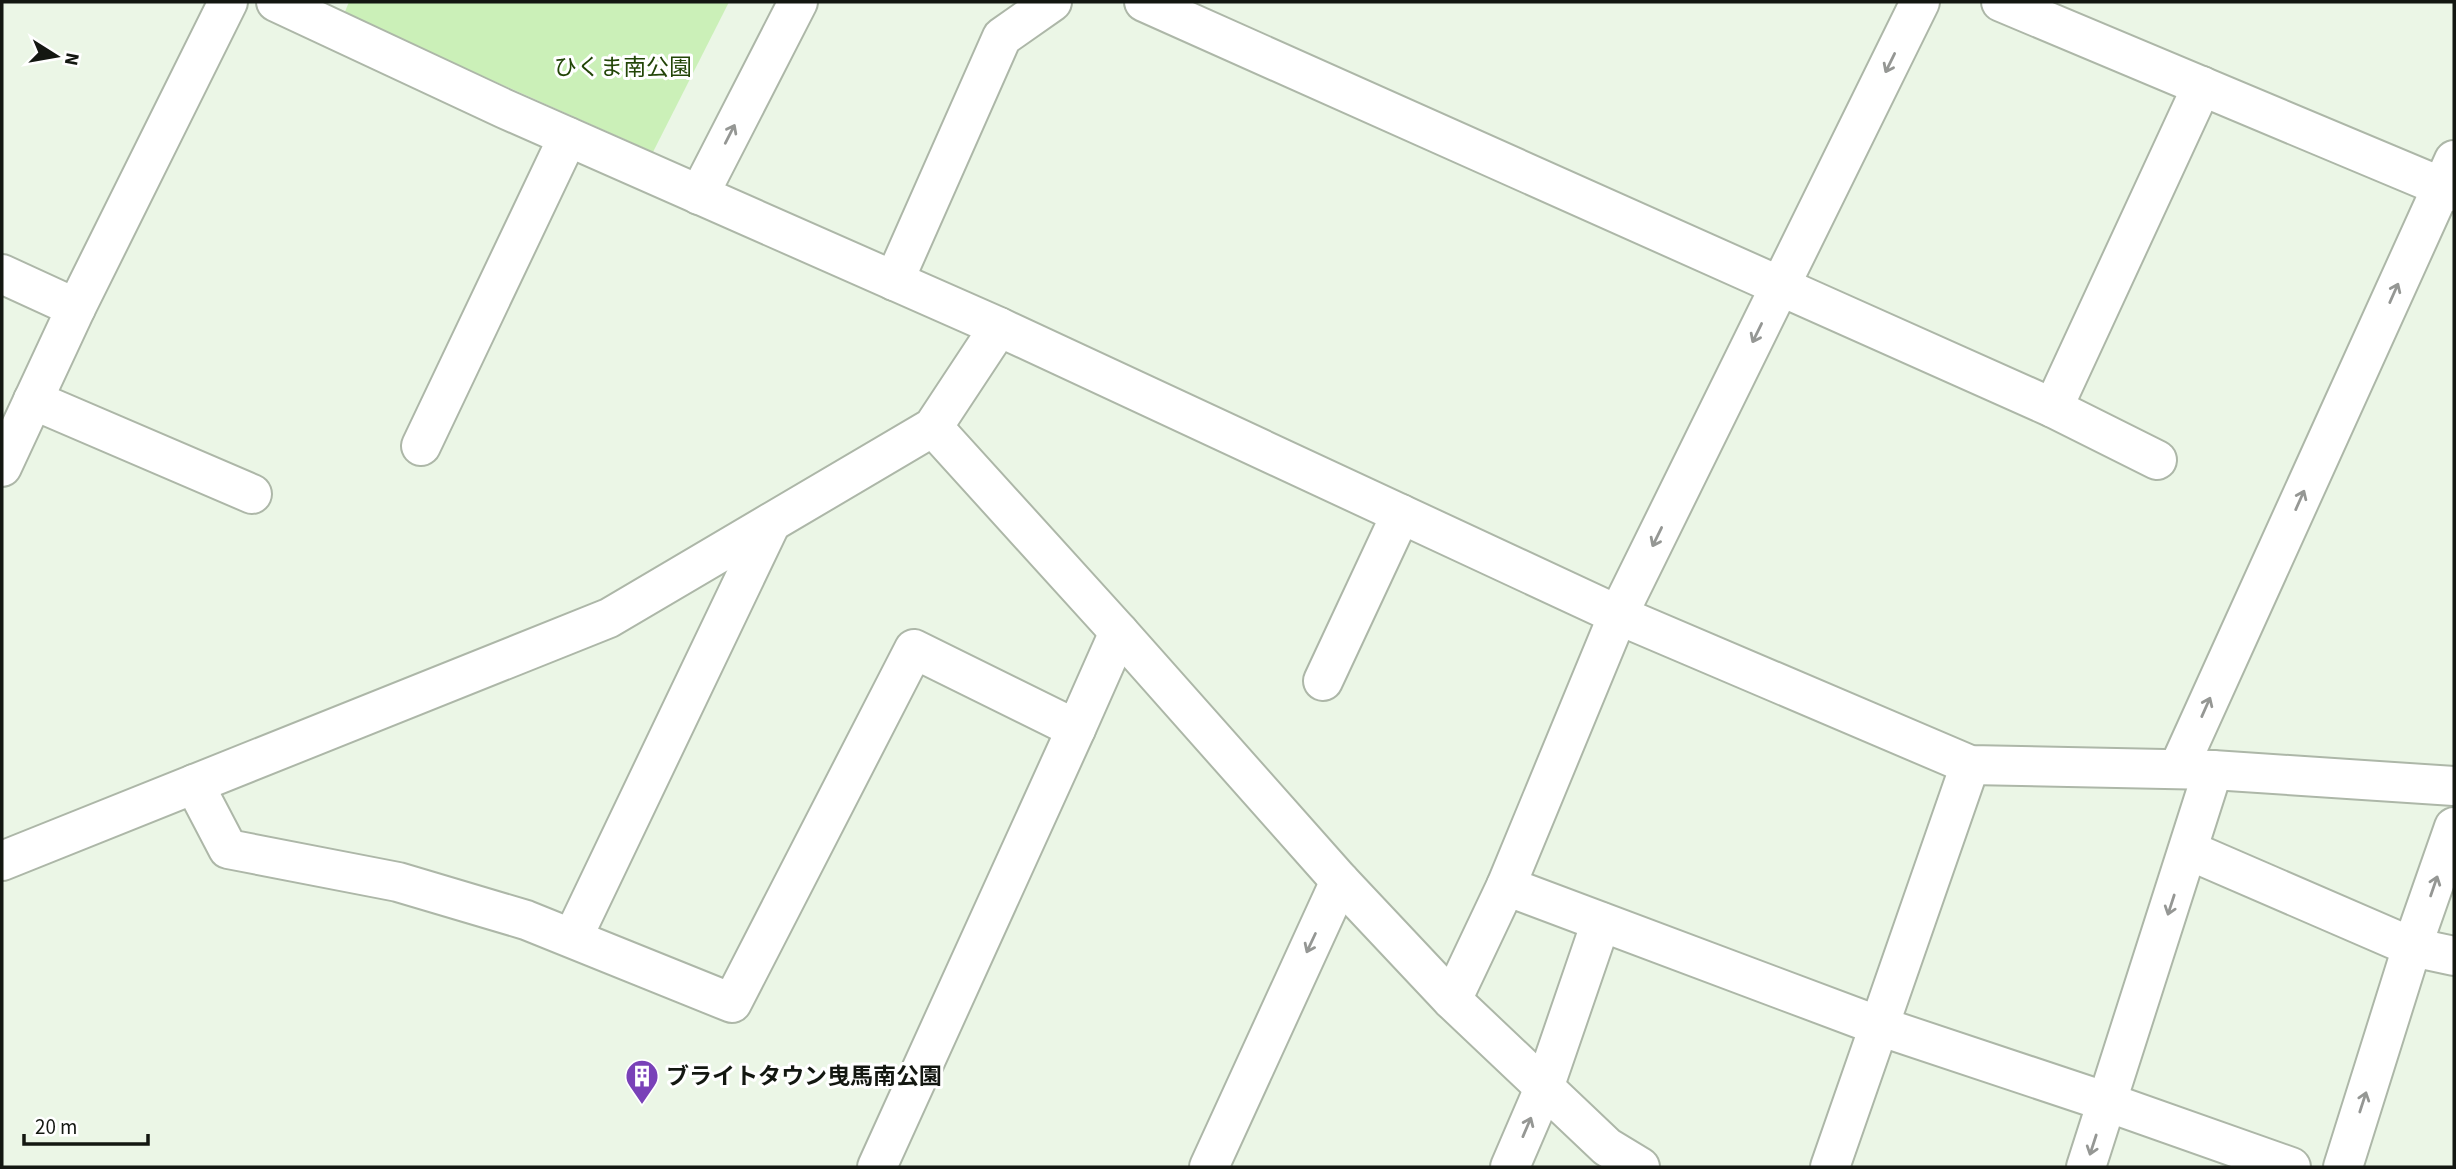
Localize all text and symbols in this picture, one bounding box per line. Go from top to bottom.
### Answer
north arrow [21,21,91,91]
text: N [57,50,86,68]
park label: ひくま南公園 [554,51,692,84]
one-way arrow [1882,52,1896,73]
one-way arrow [724,124,737,145]
one-way arrow [2388,282,2401,304]
one-way arrow [1750,322,1764,343]
one-way arrow [2294,490,2307,511]
one-way arrow [1649,526,1663,547]
one-way arrow [2200,697,2213,718]
one-way arrow [2429,875,2441,897]
one-way arrow [2163,894,2176,916]
one-way arrow [1304,932,1317,954]
building icon: ブライトタウン曳馬南公園 [623,1057,661,1106]
place label: ブライトタウン曳馬南公園 [666,1060,942,1093]
one-way arrow [2358,1091,2371,1113]
scale bar [24,1102,149,1146]
text: 20 m [35,1112,77,1142]
one-way arrow [1521,1117,1534,1139]
one-way arrow [2086,1133,2098,1155]

